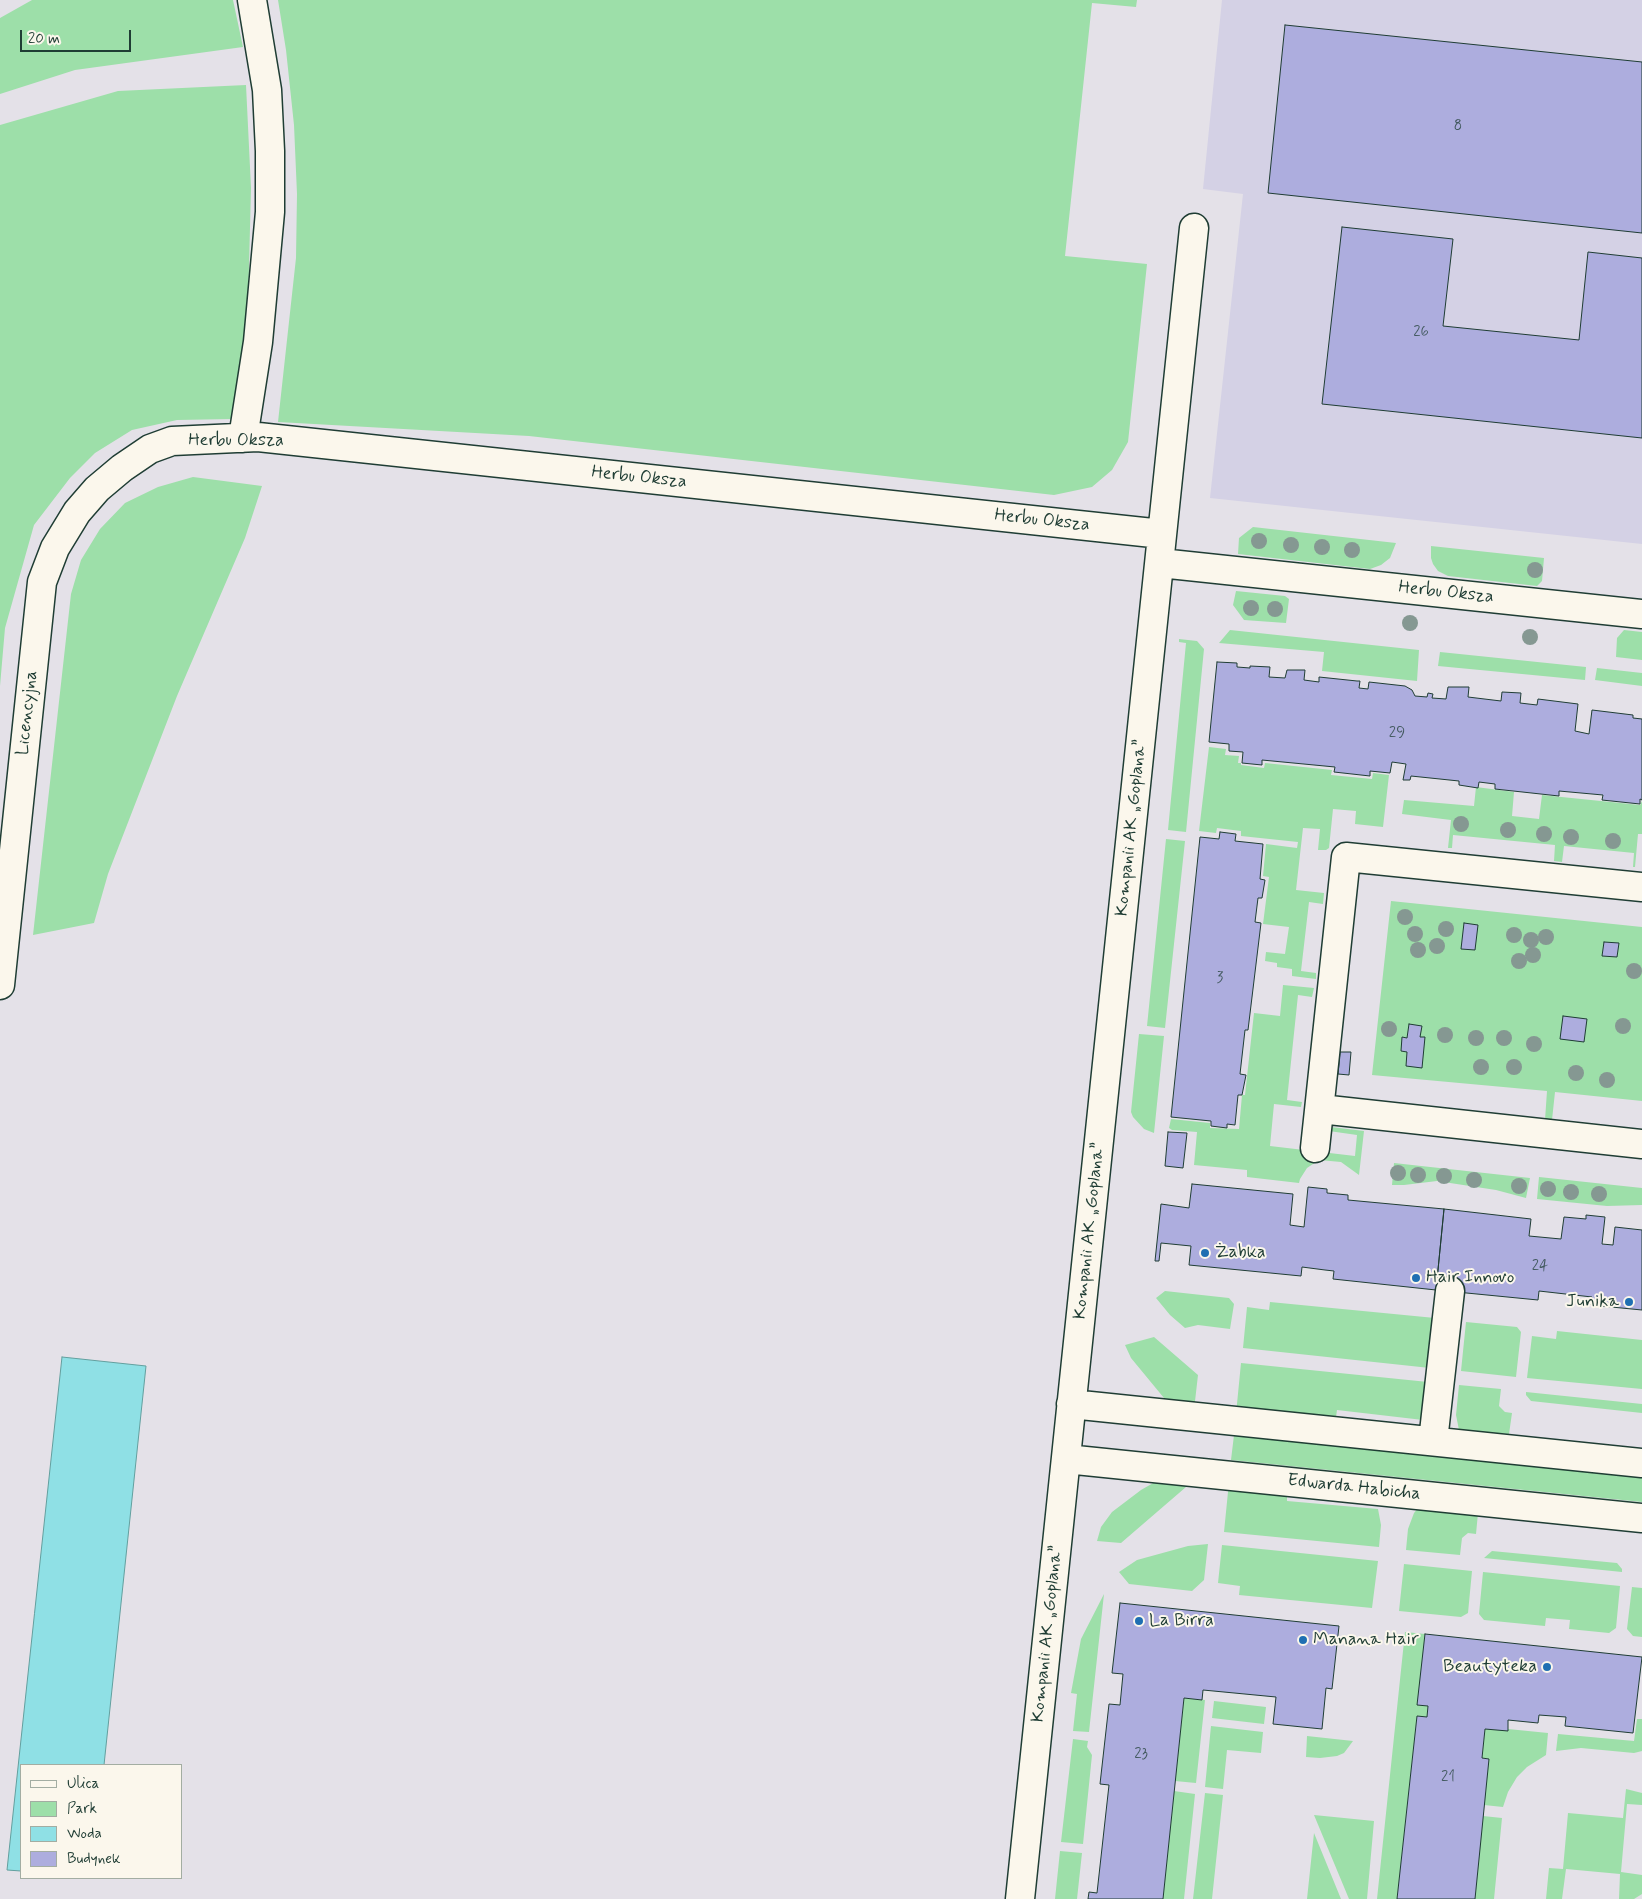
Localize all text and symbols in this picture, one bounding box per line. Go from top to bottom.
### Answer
scale bar [22,20,134,52]
text: 20 m [28,29,60,49]
house number: 8 [1454,118,1462,136]
house number: 26 [1413,324,1429,342]
street label: Herbu Oksza [188,430,284,452]
street label: Herbu Oksza [590,462,688,494]
street label: Herbu Oksza [993,505,1091,537]
street label: Herbu Oksza [1397,577,1495,609]
street label: Licencyjna [13,670,43,756]
house number: 29 [1389,725,1405,743]
street label: Kompanii AK „Goplana” [1112,738,1152,918]
house number: 3 [1217,970,1223,988]
street label: Kompanii AK „Goplana” [1070,1141,1110,1321]
place label: Żabka [1215,1242,1266,1264]
marker: Żabka [1199,1247,1211,1259]
house number: 24 [1532,1258,1548,1276]
place label: Hair Innovo [1426,1267,1514,1289]
marker: Hair Innovo [1410,1272,1422,1284]
place label: Junika [1566,1291,1619,1313]
marker: Junika [1623,1296,1635,1308]
street label: Edwarda Habicha [1286,1470,1422,1506]
street label: Kompanii AK „Goplana” [1028,1544,1068,1724]
place label: La Birra [1149,1610,1214,1632]
marker: La Birra [1133,1615,1145,1627]
place label: Manana Hair [1313,1629,1419,1651]
marker: Manana Hair [1297,1634,1309,1646]
place label: Beautyteka [1443,1656,1537,1678]
marker: Beautyteka [1541,1661,1553,1673]
house number: 23 [1134,1746,1148,1764]
legend [20,1764,182,1879]
house number: 21 [1441,1769,1455,1787]
text: Ulica [67,1774,99,1794]
text: Park [67,1799,97,1819]
text: Woda [67,1824,102,1844]
text: Budynek [67,1849,121,1869]

